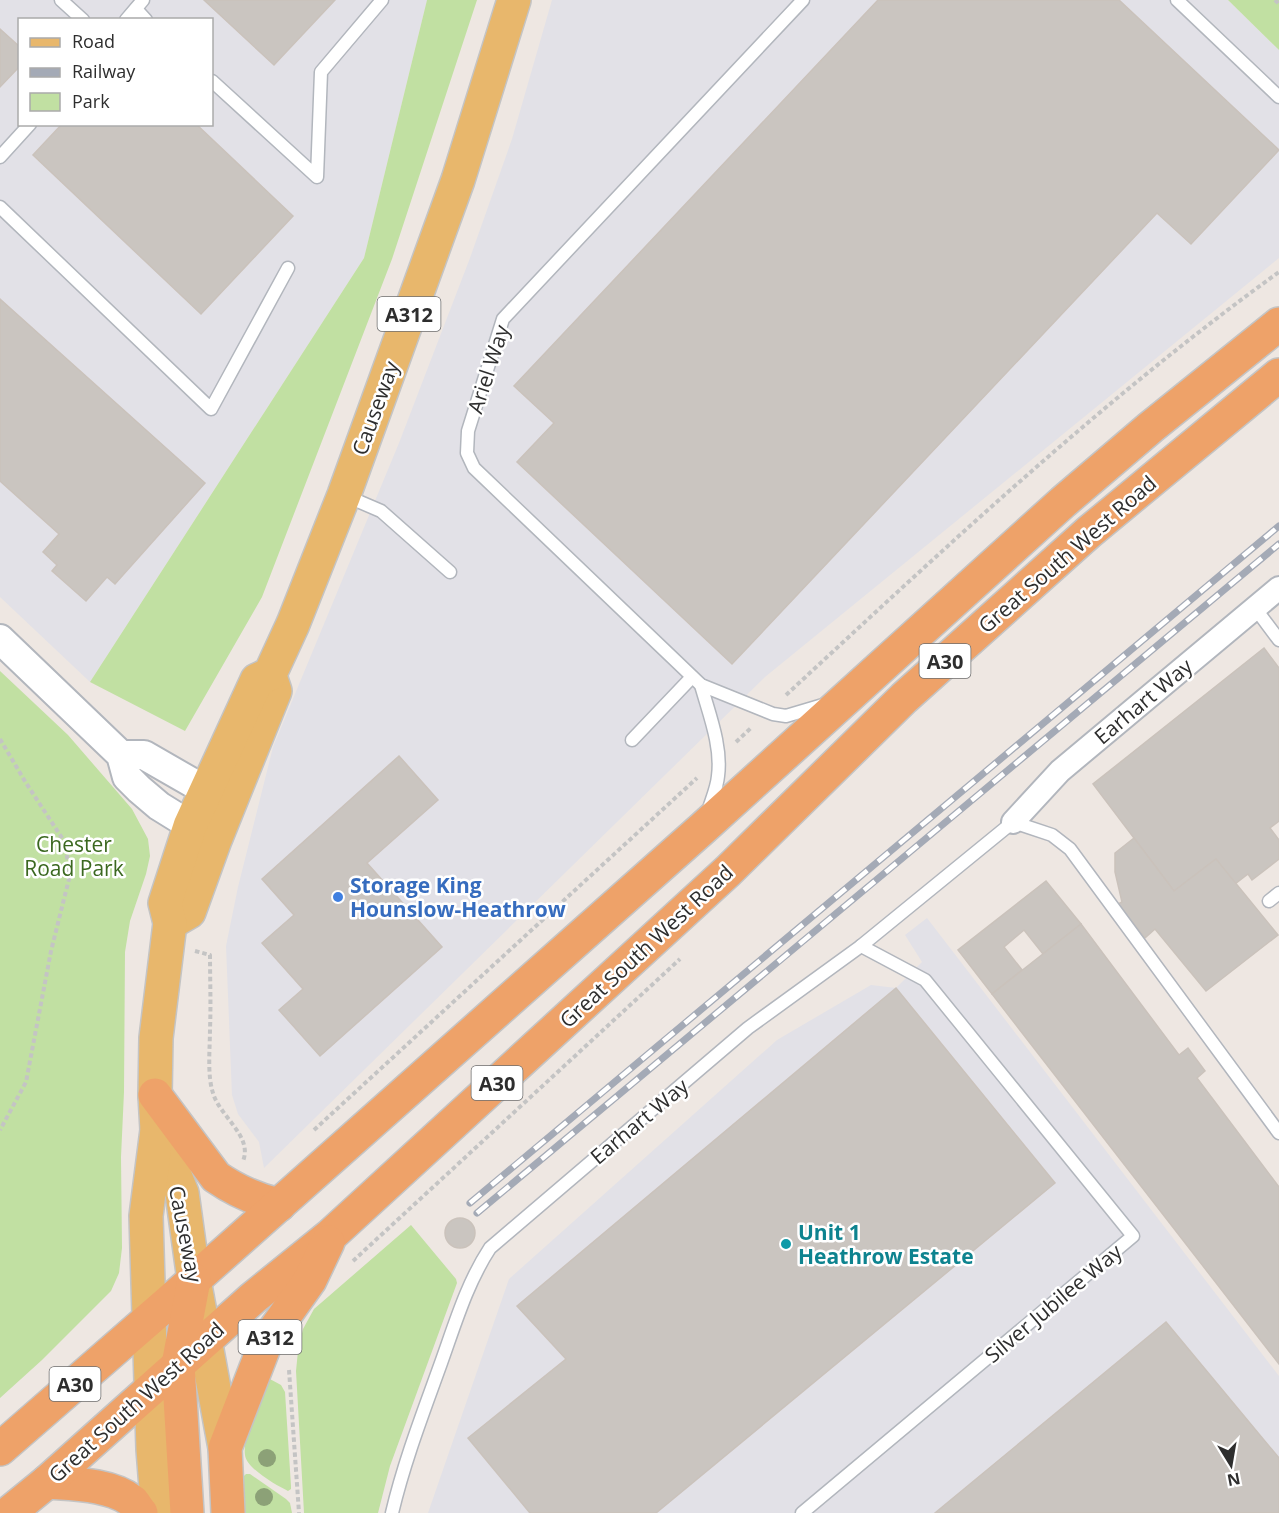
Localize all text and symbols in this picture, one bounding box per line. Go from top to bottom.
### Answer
legend [18,18,213,126]
text: Road [72,29,115,53]
text: Railway [72,59,136,83]
text: Park [72,89,110,113]
road number: A312 [378,297,440,331]
street label: Ariel Way [461,321,516,417]
street label: Causeway [345,357,405,459]
street label: Great South West Road [972,469,1162,639]
road number: A30 [920,644,970,678]
street label: Earhart Way [1088,652,1198,750]
park label: Chester Road Park [24,830,124,882]
street label: Great South West Road [553,858,739,1034]
place label: Storage King Hounslow-Heathrow [350,871,566,923]
marker: Storage King Hounslow-Heathrow [331,890,345,904]
road number: A30 [472,1066,522,1100]
street label: Earhart Way [584,1072,694,1170]
street label: Causeway [163,1183,209,1285]
place label: Unit 1 Heathrow Estate [798,1218,974,1270]
marker: Unit 1 Heathrow Estate [779,1237,793,1251]
street label: Silver Jubilee Way [978,1237,1128,1369]
street label: Great South West Road [42,1316,230,1488]
road number: A312 [238,1320,302,1354]
road number: A30 [50,1367,100,1401]
north arrow [1201,1435,1261,1495]
text: N [1225,1468,1242,1492]

